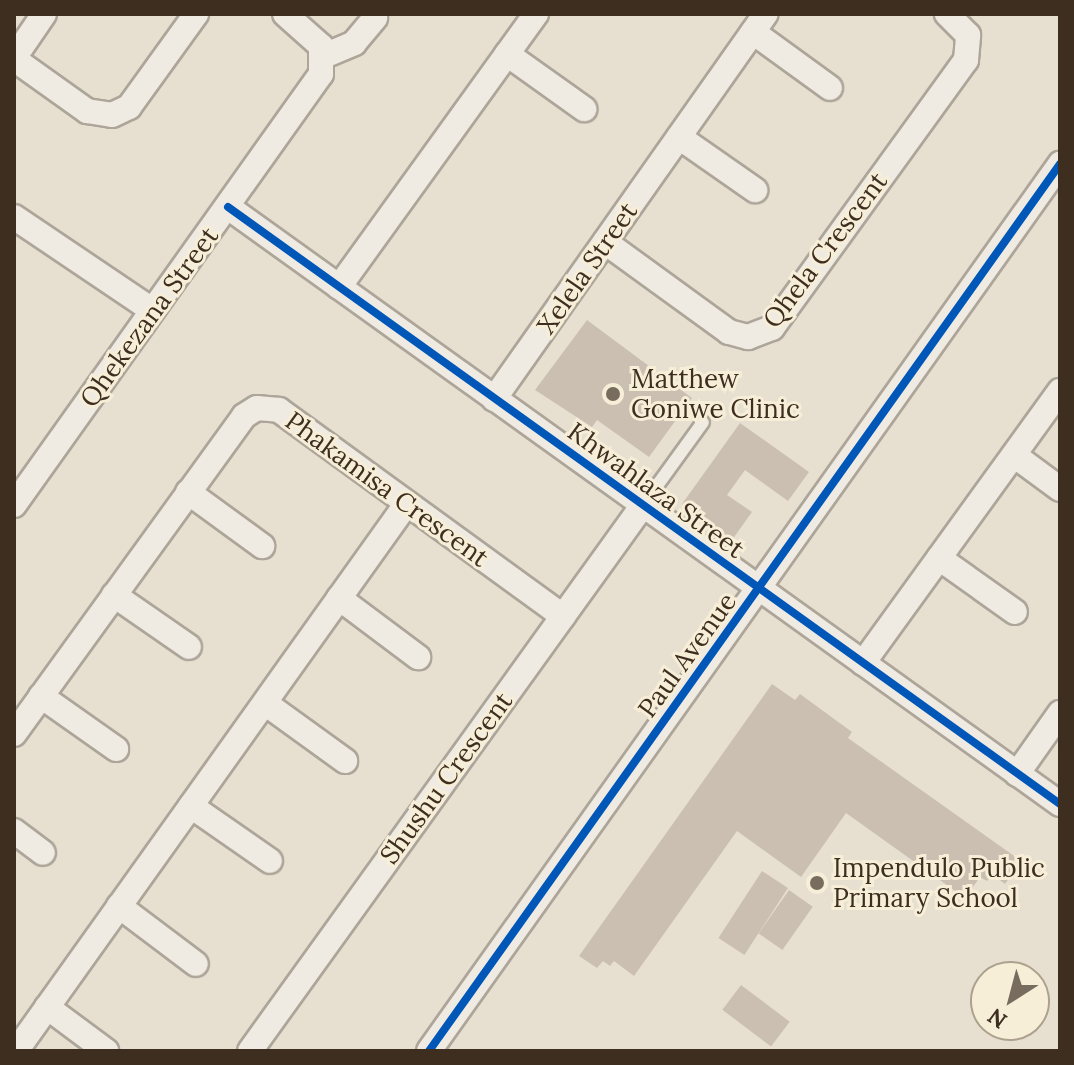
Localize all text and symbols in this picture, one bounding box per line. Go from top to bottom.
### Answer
street label: Qhela Crescent [756,166,894,334]
street label: Xelela Street [530,196,644,340]
street label: Qhekezana Street [73,221,225,413]
place label: Matthew Goniwe Clinic [631,363,800,424]
marker: Matthew Goniwe Clinic [602,383,624,405]
street label: Phakamisa Crescent [279,405,495,573]
street label: Khwahlaza Street [562,416,750,564]
street label: Paul Avenue [631,587,743,723]
street label: Shushu Crescent [373,686,519,870]
place label: Impendulo Public Primary School [833,852,1045,914]
marker: Impendulo Public Primary School [808,874,826,892]
north arrow [970,961,1050,1041]
text: N [982,1002,1012,1035]

